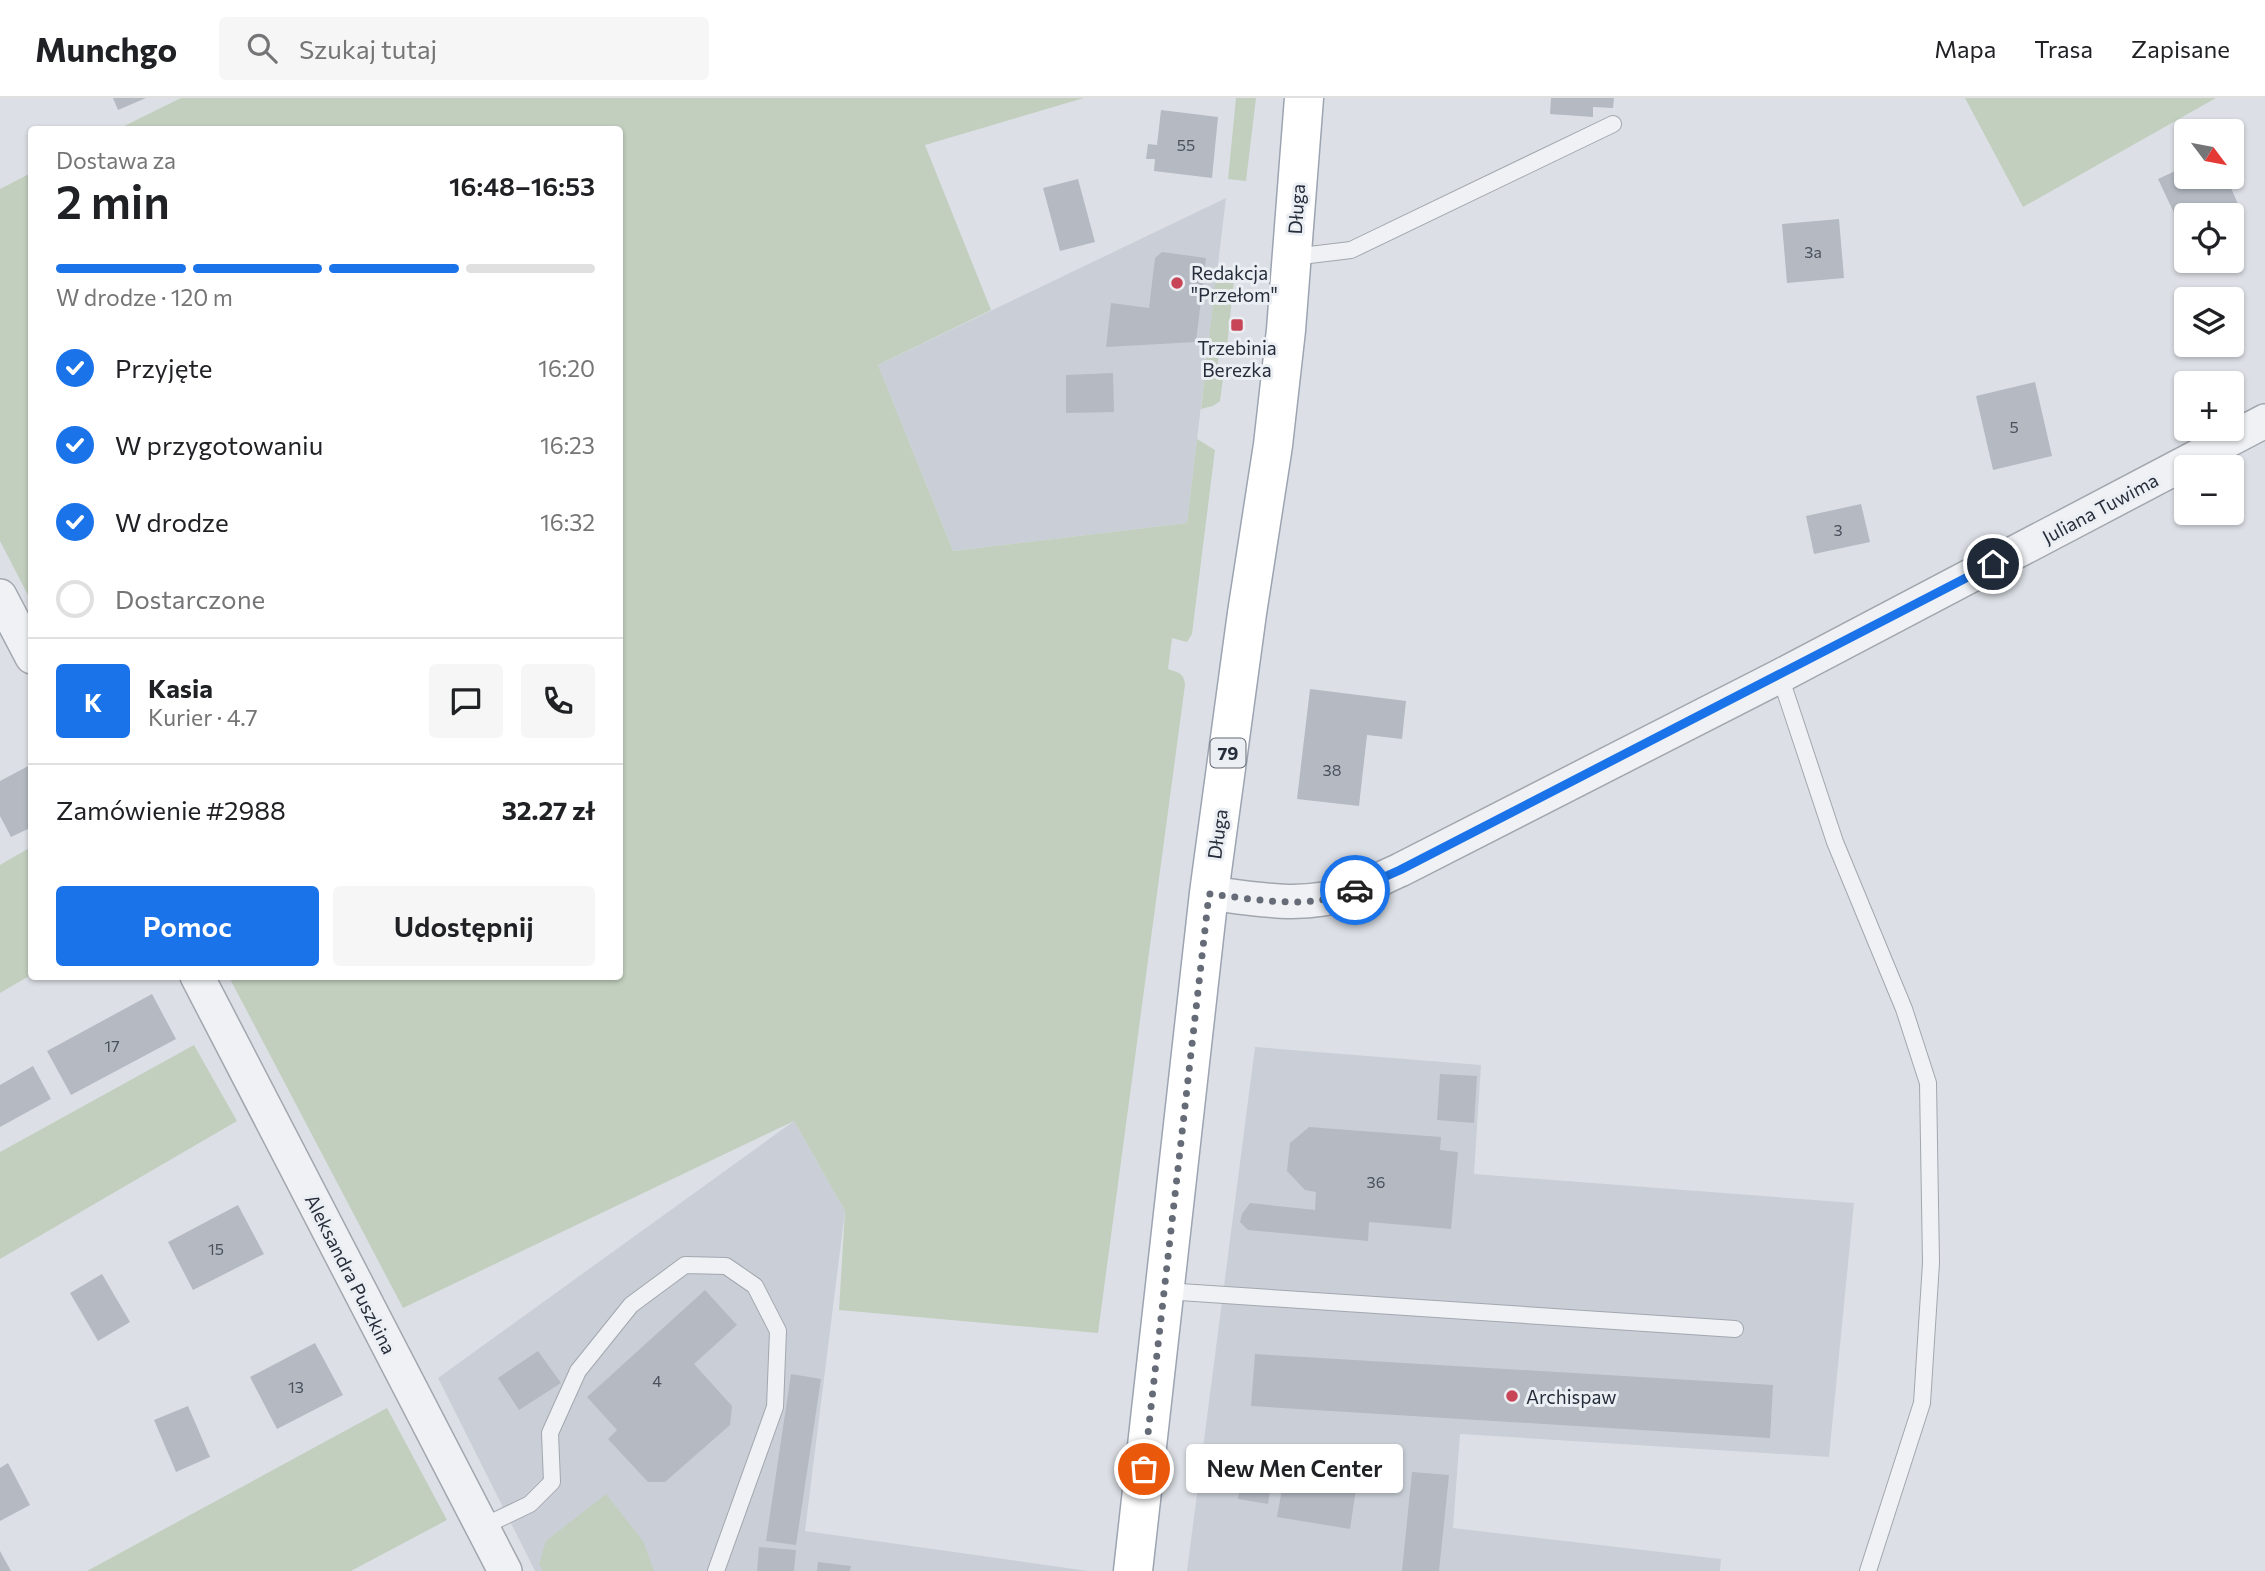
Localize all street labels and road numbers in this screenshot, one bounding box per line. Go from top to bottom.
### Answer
street label: Długa [1283,183,1309,235]
street label: Juliana Tuwima [2038,468,2162,548]
road number: 79 [1210,738,1246,768]
street label: Długa [1202,807,1232,861]
street label: Aleksandra Puszkina [301,1190,401,1358]

